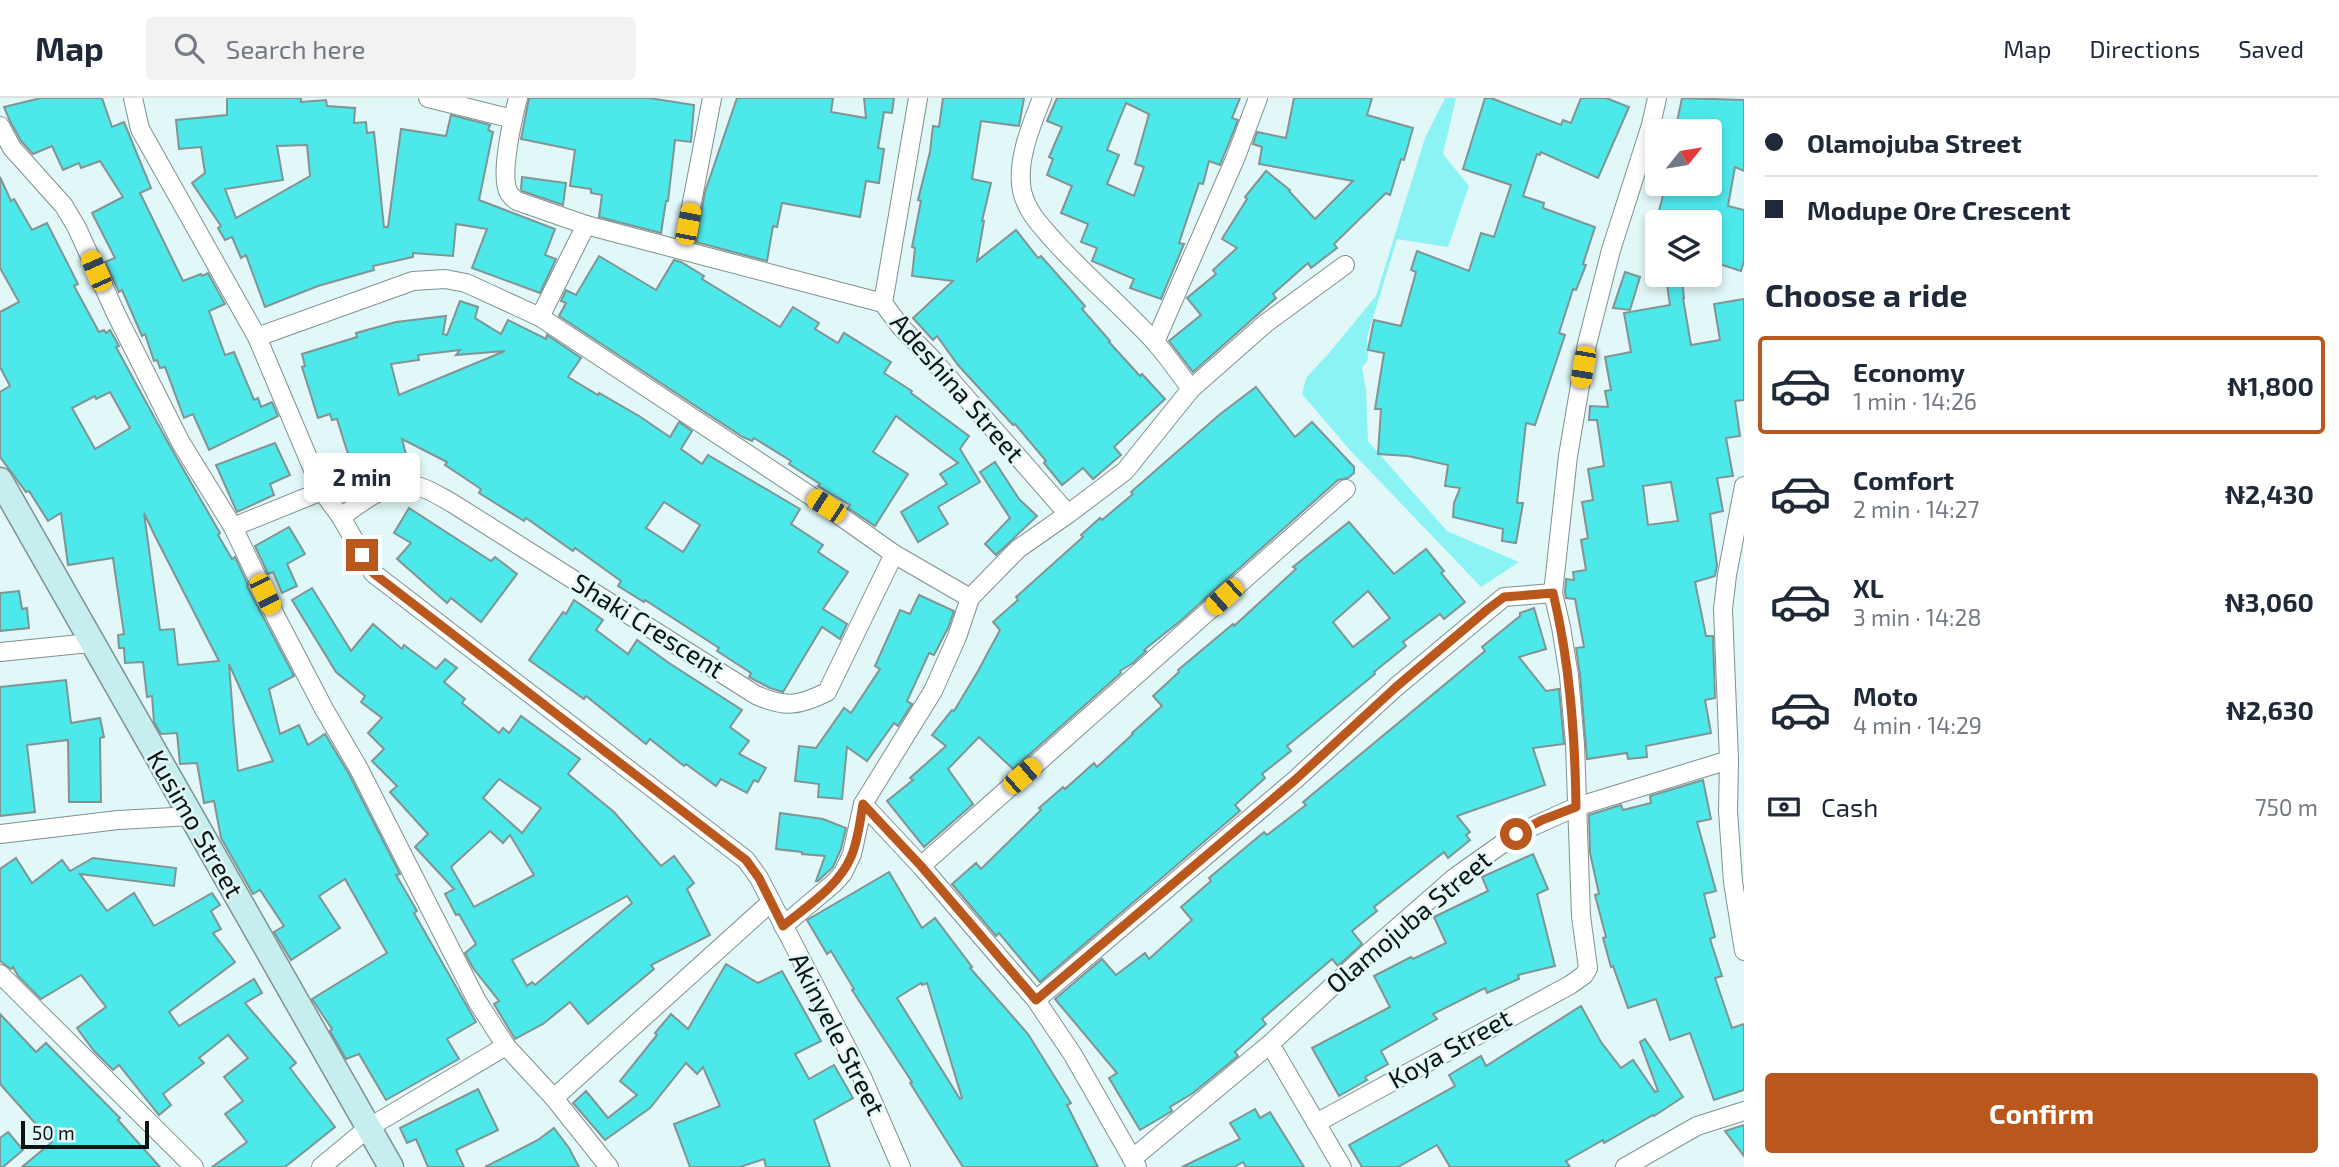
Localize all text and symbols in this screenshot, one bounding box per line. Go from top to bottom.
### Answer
search box [146,17,636,80]
text: Map [35,28,104,68]
icon: search [170,29,208,67]
text: Search here [226,33,365,64]
text: Map [2003,34,2051,63]
text: Directions [2089,34,2200,63]
text: Saved [2238,34,2304,63]
north arrow [1645,119,1722,196]
map controls [1645,119,1722,287]
text: Olamojuba Street [1807,127,2022,158]
text: Modupe Ore Crescent [1807,194,2071,225]
car [674,201,703,247]
button: layers [1645,210,1722,287]
car [78,248,115,294]
text: Choose a ride [1765,275,1968,313]
street label: Adeshina Street [885,306,1031,468]
car [1570,344,1597,390]
icon: car [1769,354,1832,417]
text: Economy [1853,356,1965,387]
text: ₦1,800 [2227,370,2314,401]
text: 1 min · 14:26 [1853,387,1977,415]
callout: 2 min [304,454,420,503]
icon: car [1769,462,1832,525]
text: 2 min [333,463,391,491]
text: Comfort [1853,464,1954,495]
text: ₦2,430 [2225,478,2314,509]
car [803,486,850,526]
text: 2 min · 14:27 [1853,495,1979,523]
route end [346,539,378,571]
street label: Shaki Crescent [567,566,730,684]
icon: car [1769,570,1832,633]
car [247,571,284,617]
text: XL [1853,572,1884,603]
car [1202,575,1247,619]
text: ₦3,060 [2225,586,2314,617]
text: 3 min · 14:28 [1853,603,1981,631]
icon: car [1769,678,1832,741]
text: Moto [1853,680,1918,711]
text: ₦2,630 [2226,694,2314,725]
text: 4 min · 14:29 [1853,711,1982,739]
street label: Kusimo Street [142,744,251,903]
car [1000,754,1045,798]
icon: cash [1765,788,1803,826]
text: Cash [1821,791,1878,822]
text: 750 m [2255,793,2318,821]
route start [1500,818,1532,850]
street label: Olamojuba Street [1319,843,1497,999]
street label: Akinyele Street [784,947,893,1120]
street label: Koya Street [1382,1001,1516,1094]
button: Confirm [1765,1073,2318,1153]
scale bar [21,1118,149,1150]
text: 50 m [32,1121,75,1144]

